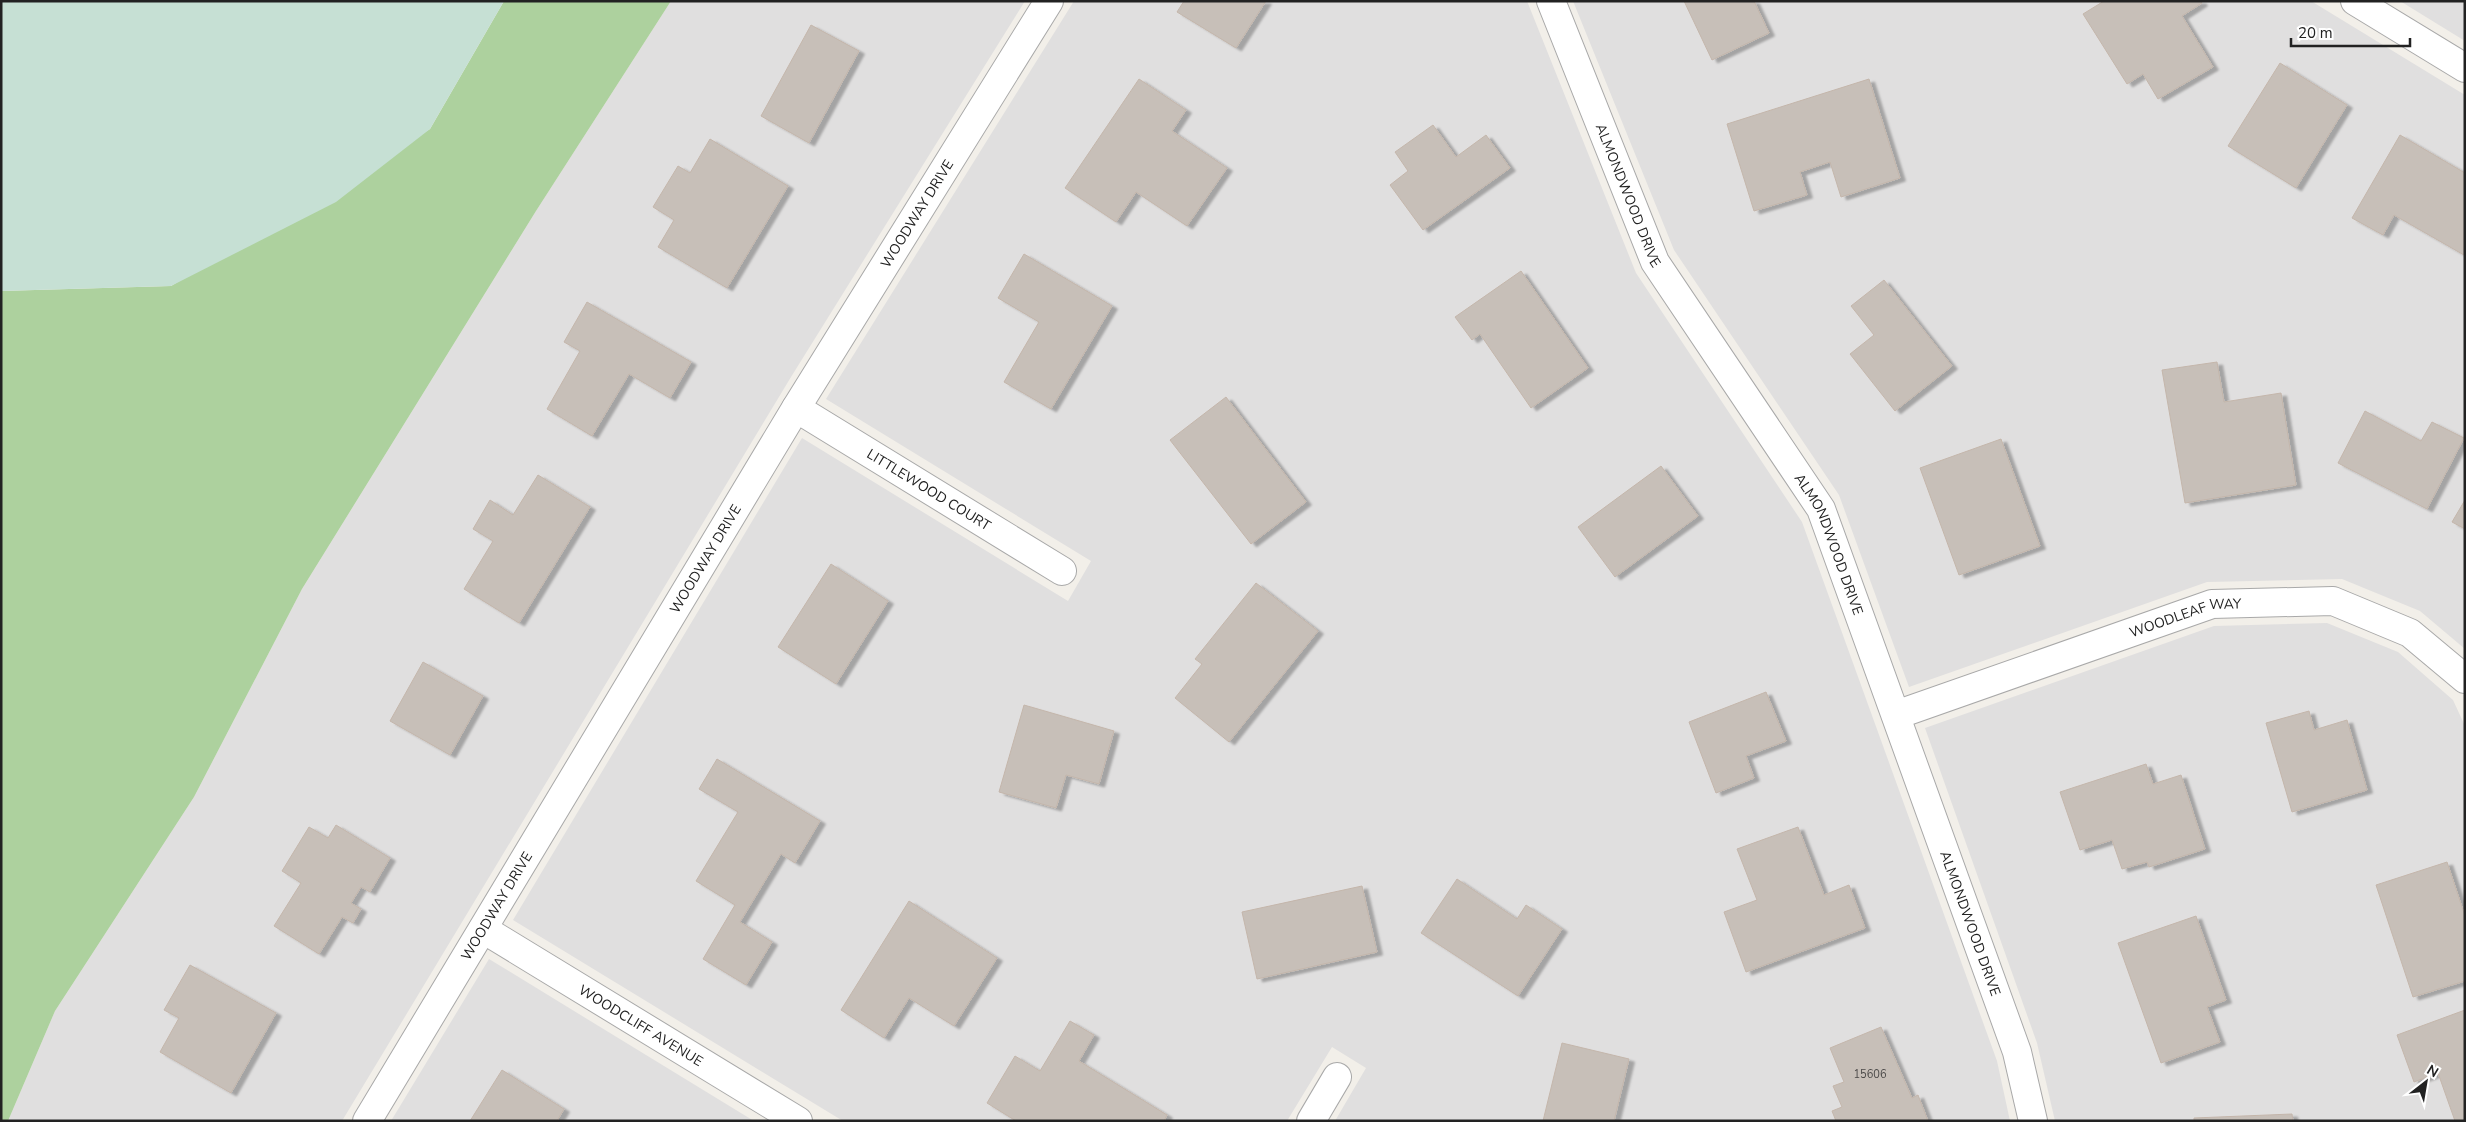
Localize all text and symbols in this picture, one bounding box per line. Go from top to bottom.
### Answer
scale bar [2291,15,2410,47]
text: 20 m [2298,23,2333,43]
street label: ALMONDWOOD DRIVE [1591,121,1665,271]
street label: WOODWAY DRIVE [876,156,958,271]
street label: LITTLEWOOD COURT [863,444,995,535]
street label: ALMONDWOOD DRIVE [1790,470,1868,618]
street label: WOODWAY DRIVE [665,501,745,617]
street label: WOODLEAF WAY [2127,594,2242,642]
street label: WOODWAY DRIVE [456,848,537,964]
street label: ALMONDWOOD DRIVE [1936,848,2005,998]
street label: WOODCLIFF AVENUE [575,980,707,1071]
north arrow [2401,1057,2451,1107]
text: N [2423,1060,2442,1082]
house number: 15606 [1854,1067,1887,1082]

